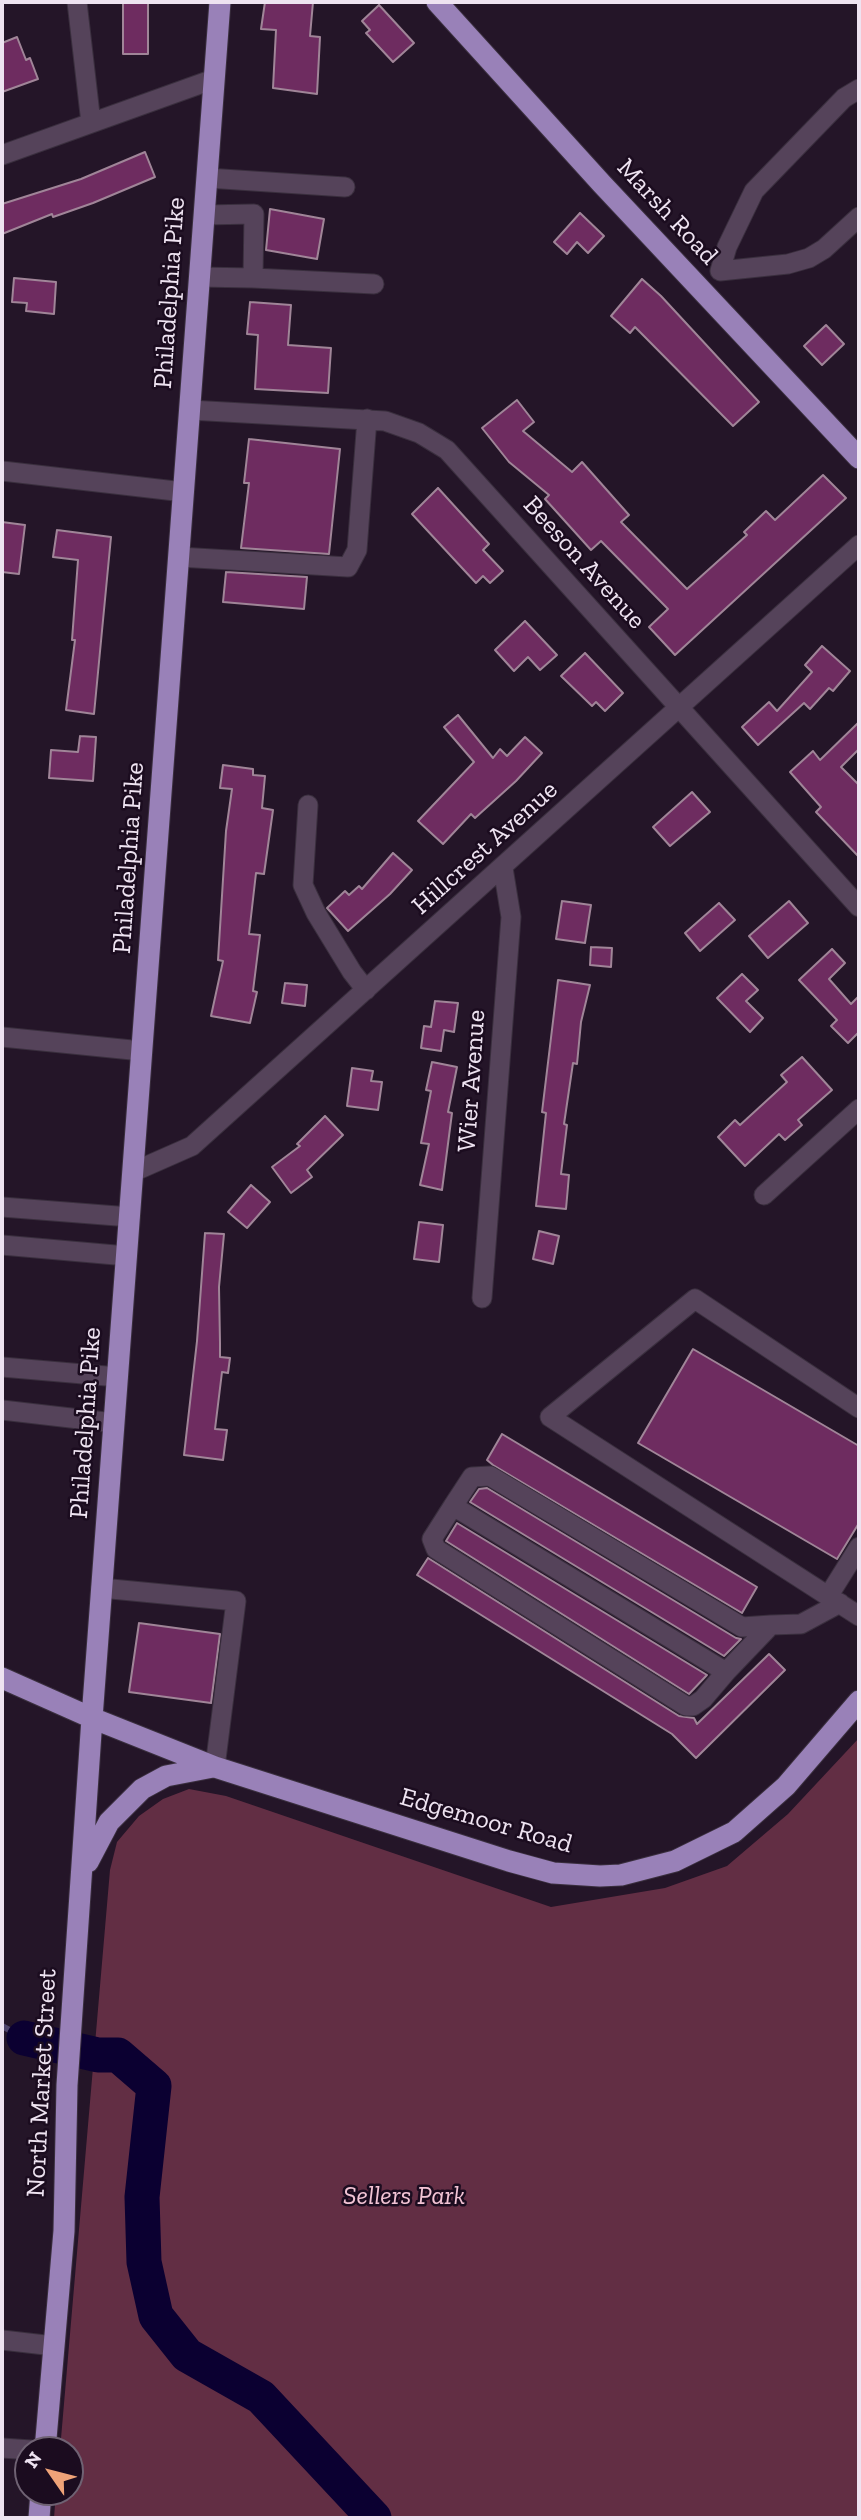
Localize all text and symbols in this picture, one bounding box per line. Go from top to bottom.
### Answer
street label: Marsh Road [610,152,724,272]
street label: Philadelphia Pike [148,196,192,390]
street label: Beeson Avenue [516,490,652,636]
street label: Philadelphia Pike [107,761,151,955]
street label: Hillcrest Avenue [406,774,564,922]
street label: Wier Avenue [451,1009,493,1153]
street label: Philadelphia Pike [64,1326,108,1520]
street label: Edgemoor Road [396,1781,576,1861]
street label: North Market Street [20,1968,64,2198]
park label: Sellers Park [343,2181,465,2213]
north arrow [14,2436,84,2506]
text: N [19,2447,47,2472]

